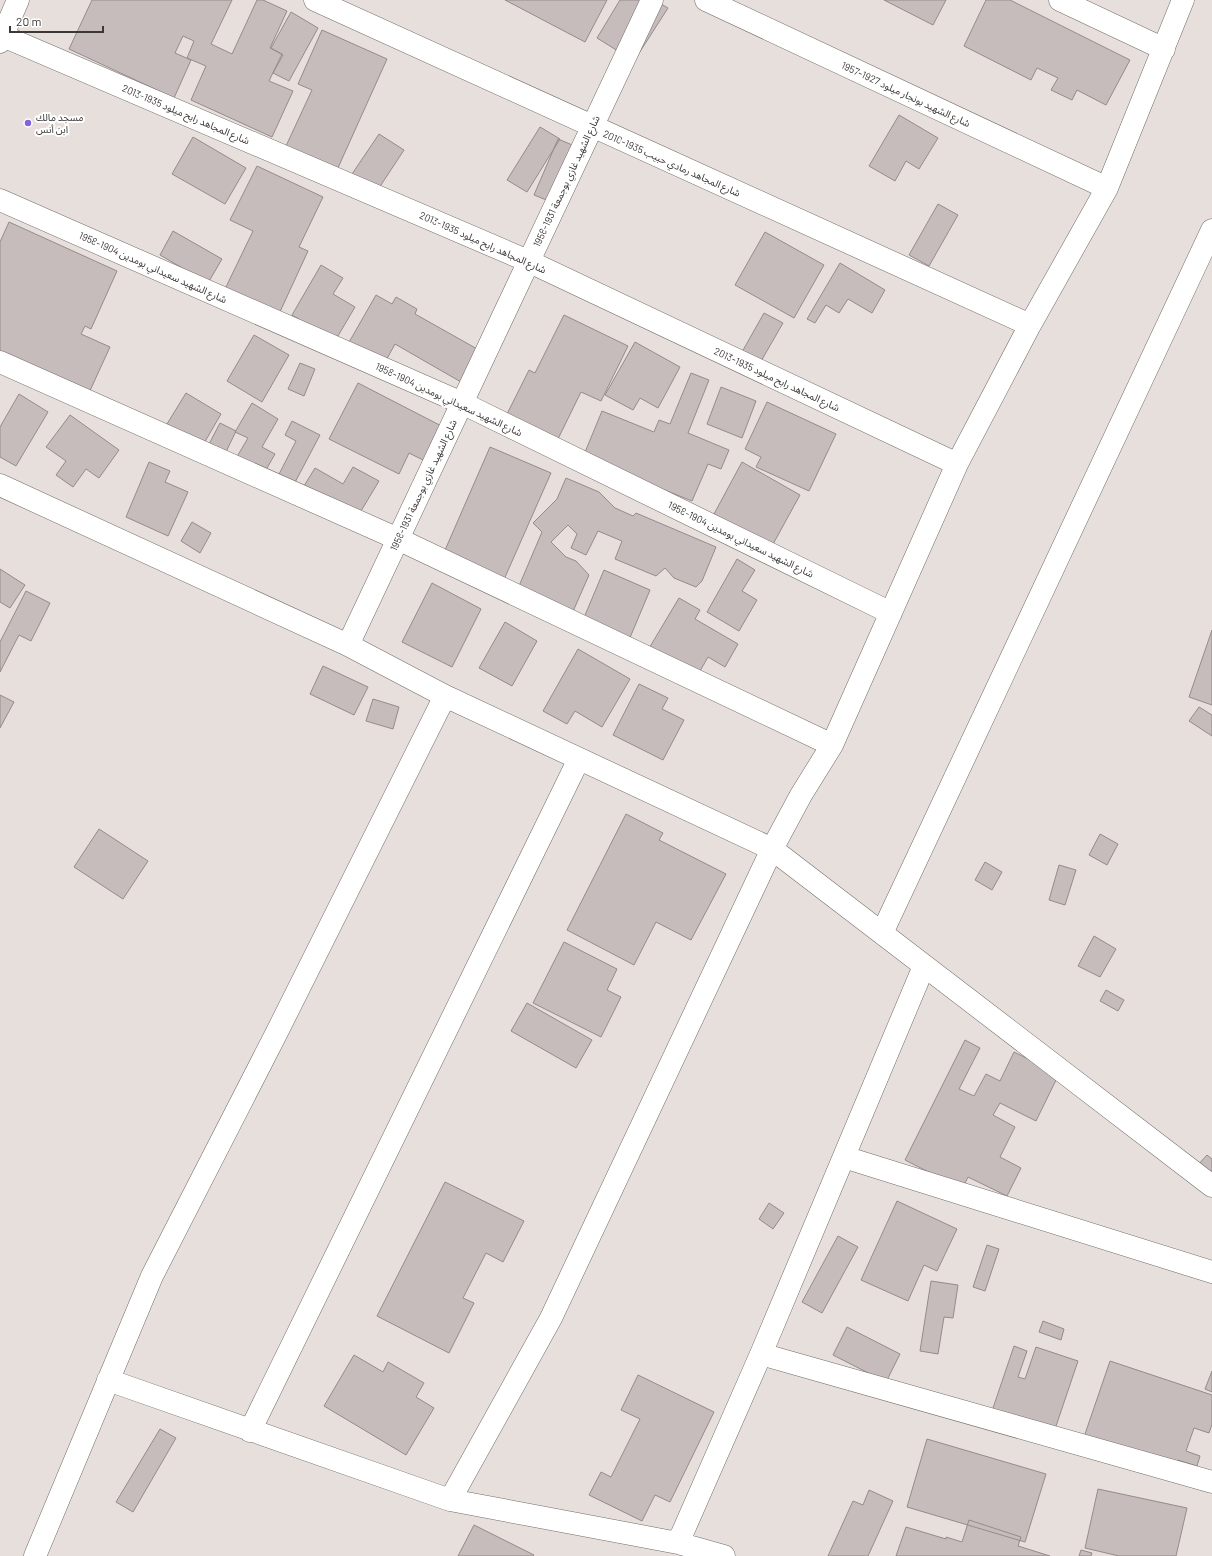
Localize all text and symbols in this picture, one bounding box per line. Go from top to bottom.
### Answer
scale bar [10,8,103,34]
text: 20 m [16,14,42,28]
street label: شارع الشهيد بونجار ميلود 1927-1957 [839,59,973,131]
street label: شارع المجاهد رابح ميلود 1935-2013 [120,82,252,148]
place label: مسجد مالك ابن أنس [36,111,83,135]
street label: شارع الشهيد غازي بوجمعة 1931-1958 [530,113,604,250]
marker: مسجد مالك ابن أنس [23,118,33,128]
street label: شارع المجاهد رمادي حبيب 1935-2010 [600,127,743,201]
street label: شارع المجاهد رابح ميلود 1935-2013 [417,209,548,277]
street label: شارع الشهيد سعيداني بومدين 1904-1958 [76,229,229,307]
street label: شارع المجاهد رابح ميلود 1935-2013 [711,345,842,415]
street label: شارع الشهيد سعيداني بومدين 1904-1958 [373,360,525,441]
street label: شارع الشهيد غازي بوجمعة 1931-1958 [387,417,461,554]
street label: شارع الشهيد سعيداني بومدين 1904-1958 [665,498,816,582]

